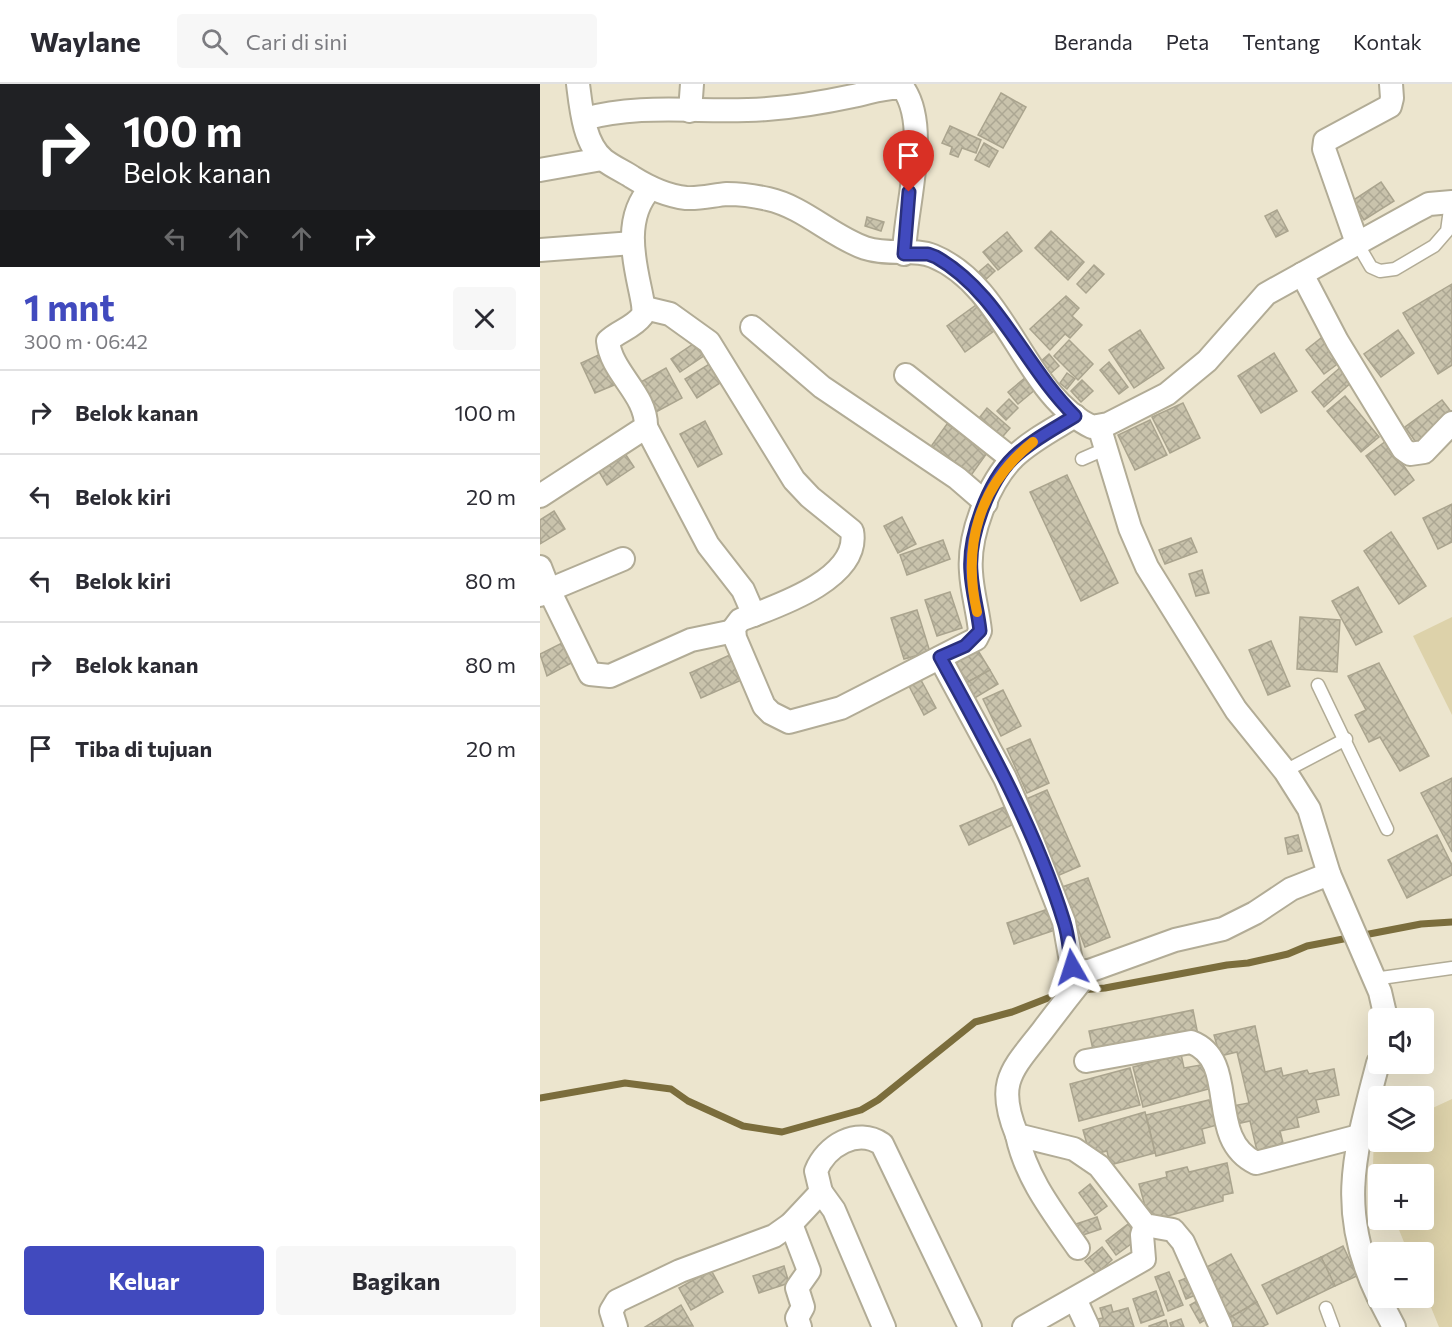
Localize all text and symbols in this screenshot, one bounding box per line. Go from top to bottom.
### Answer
search box [177,14,597,68]
text: Waylane [30,24,141,58]
icon: search [198,25,231,58]
text: Cari di sini [246,28,348,55]
text: Beranda [1054,29,1133,54]
text: Peta [1166,29,1209,54]
text: Tentang [1242,29,1320,54]
text: Kontak [1353,29,1422,54]
text: 100 m [123,104,243,156]
icon: right [24,108,102,186]
pin [883,130,934,192]
icon: arrive [892,139,925,172]
text: Belok kanan [123,156,271,189]
icon: left [159,222,192,255]
icon: ahead [222,222,255,255]
icon: ahead [285,222,318,255]
icon: right [348,222,381,255]
text: 1 mnt [24,284,115,328]
button: close [453,287,516,350]
text: 300 m · 06:42 [24,329,148,353]
icon: right [24,396,57,429]
text: Belok kanan [75,399,198,426]
text: 100 m [454,399,516,426]
icon: left [24,480,57,513]
text: Belok kiri [75,483,171,510]
text: 20 m [466,483,516,510]
icon: left [24,564,57,597]
text: Belok kiri [75,567,171,594]
text: 80 m [465,567,516,594]
icon: right [24,648,57,681]
text: Belok kanan [75,651,198,678]
text: 80 m [465,651,516,678]
icon: arrive [24,732,57,765]
text: Tiba di tujuan [75,735,212,762]
text: 20 m [466,735,516,762]
position arrow [1040,935,1104,999]
map controls [1368,1008,1434,1308]
button: sound [1368,1008,1434,1074]
button: layers [1368,1086,1434,1152]
button: + [1368,1164,1434,1230]
button: − [1368,1242,1434,1308]
button: Keluar [24,1246,264,1315]
button: Bagikan [276,1246,516,1315]

